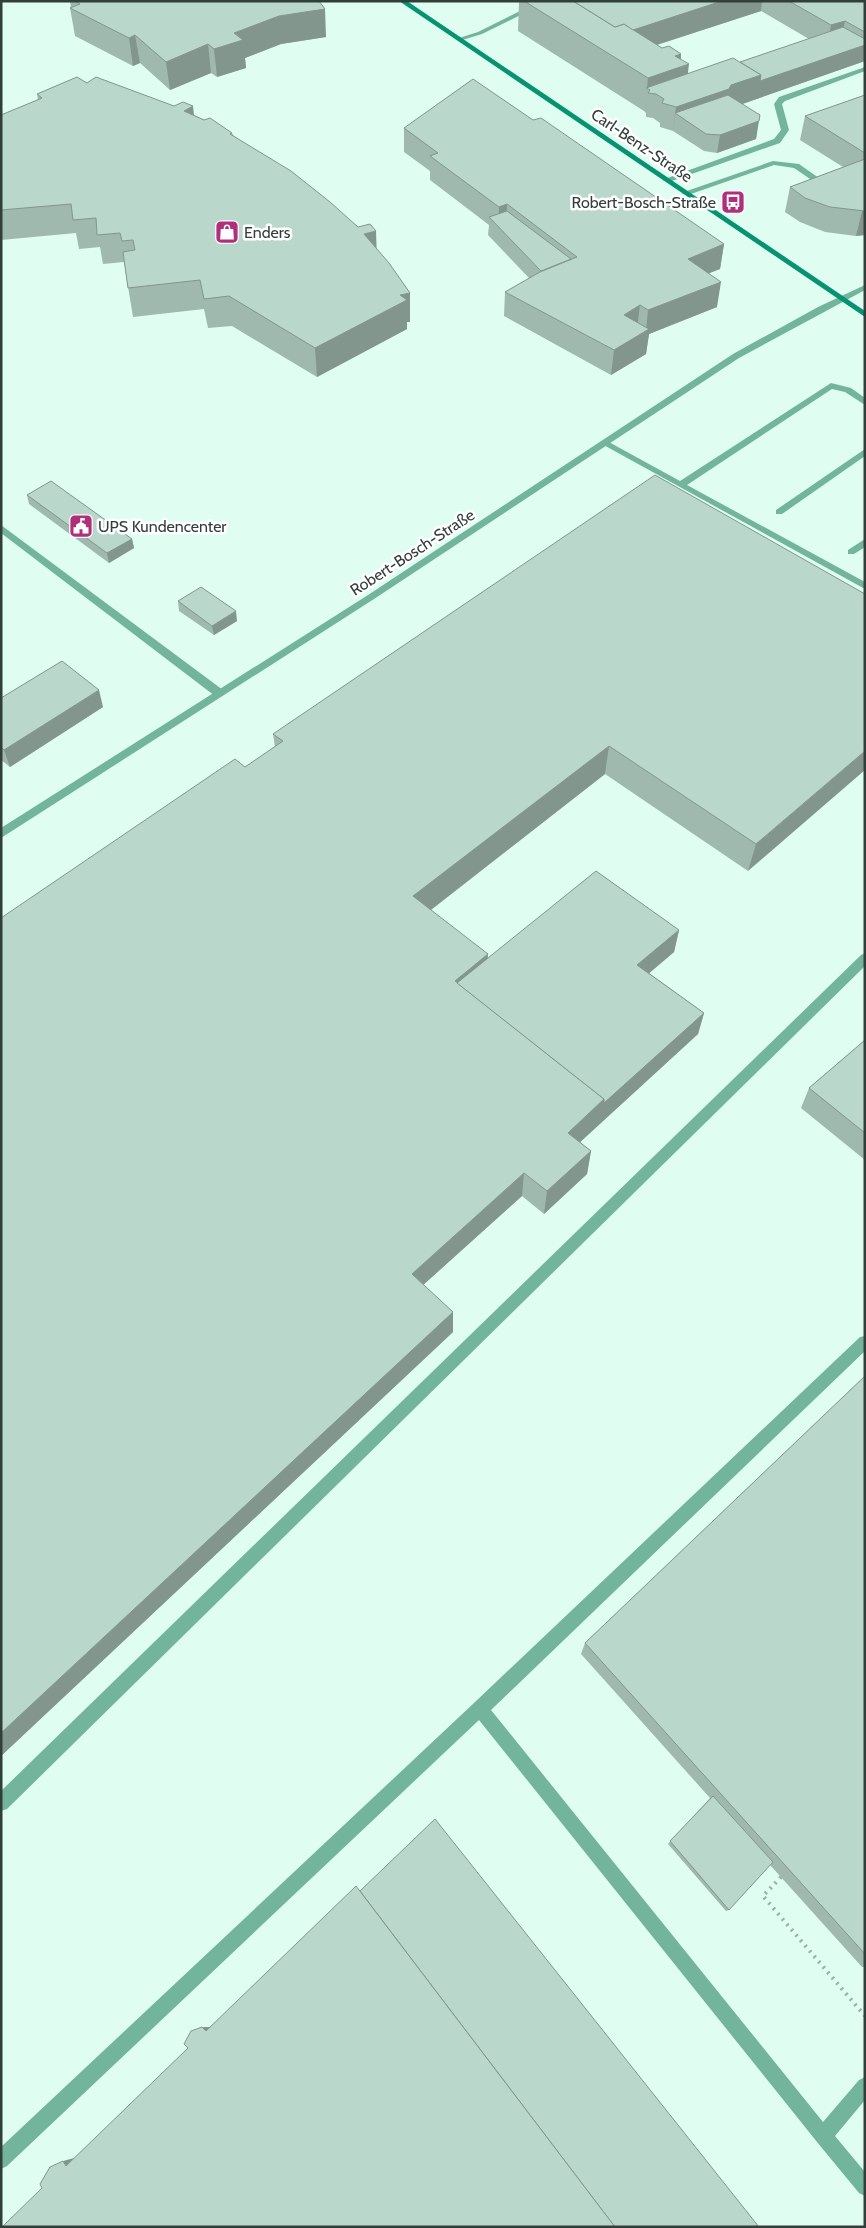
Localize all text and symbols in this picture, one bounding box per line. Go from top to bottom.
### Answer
street label: Carl-Benz-Straße [587,104,696,186]
bus stop icon: Robert-Bosch-Straße [720,189,746,215]
place label: Robert-Bosch-Straße [572,193,716,212]
shop icon: Enders [214,219,240,245]
place label: Enders [244,223,291,242]
street label: Robert-Bosch-Straße [347,505,478,600]
public building icon: UPS Kundencenter [68,513,94,539]
place label: UPS Kundencenter [98,517,227,536]

